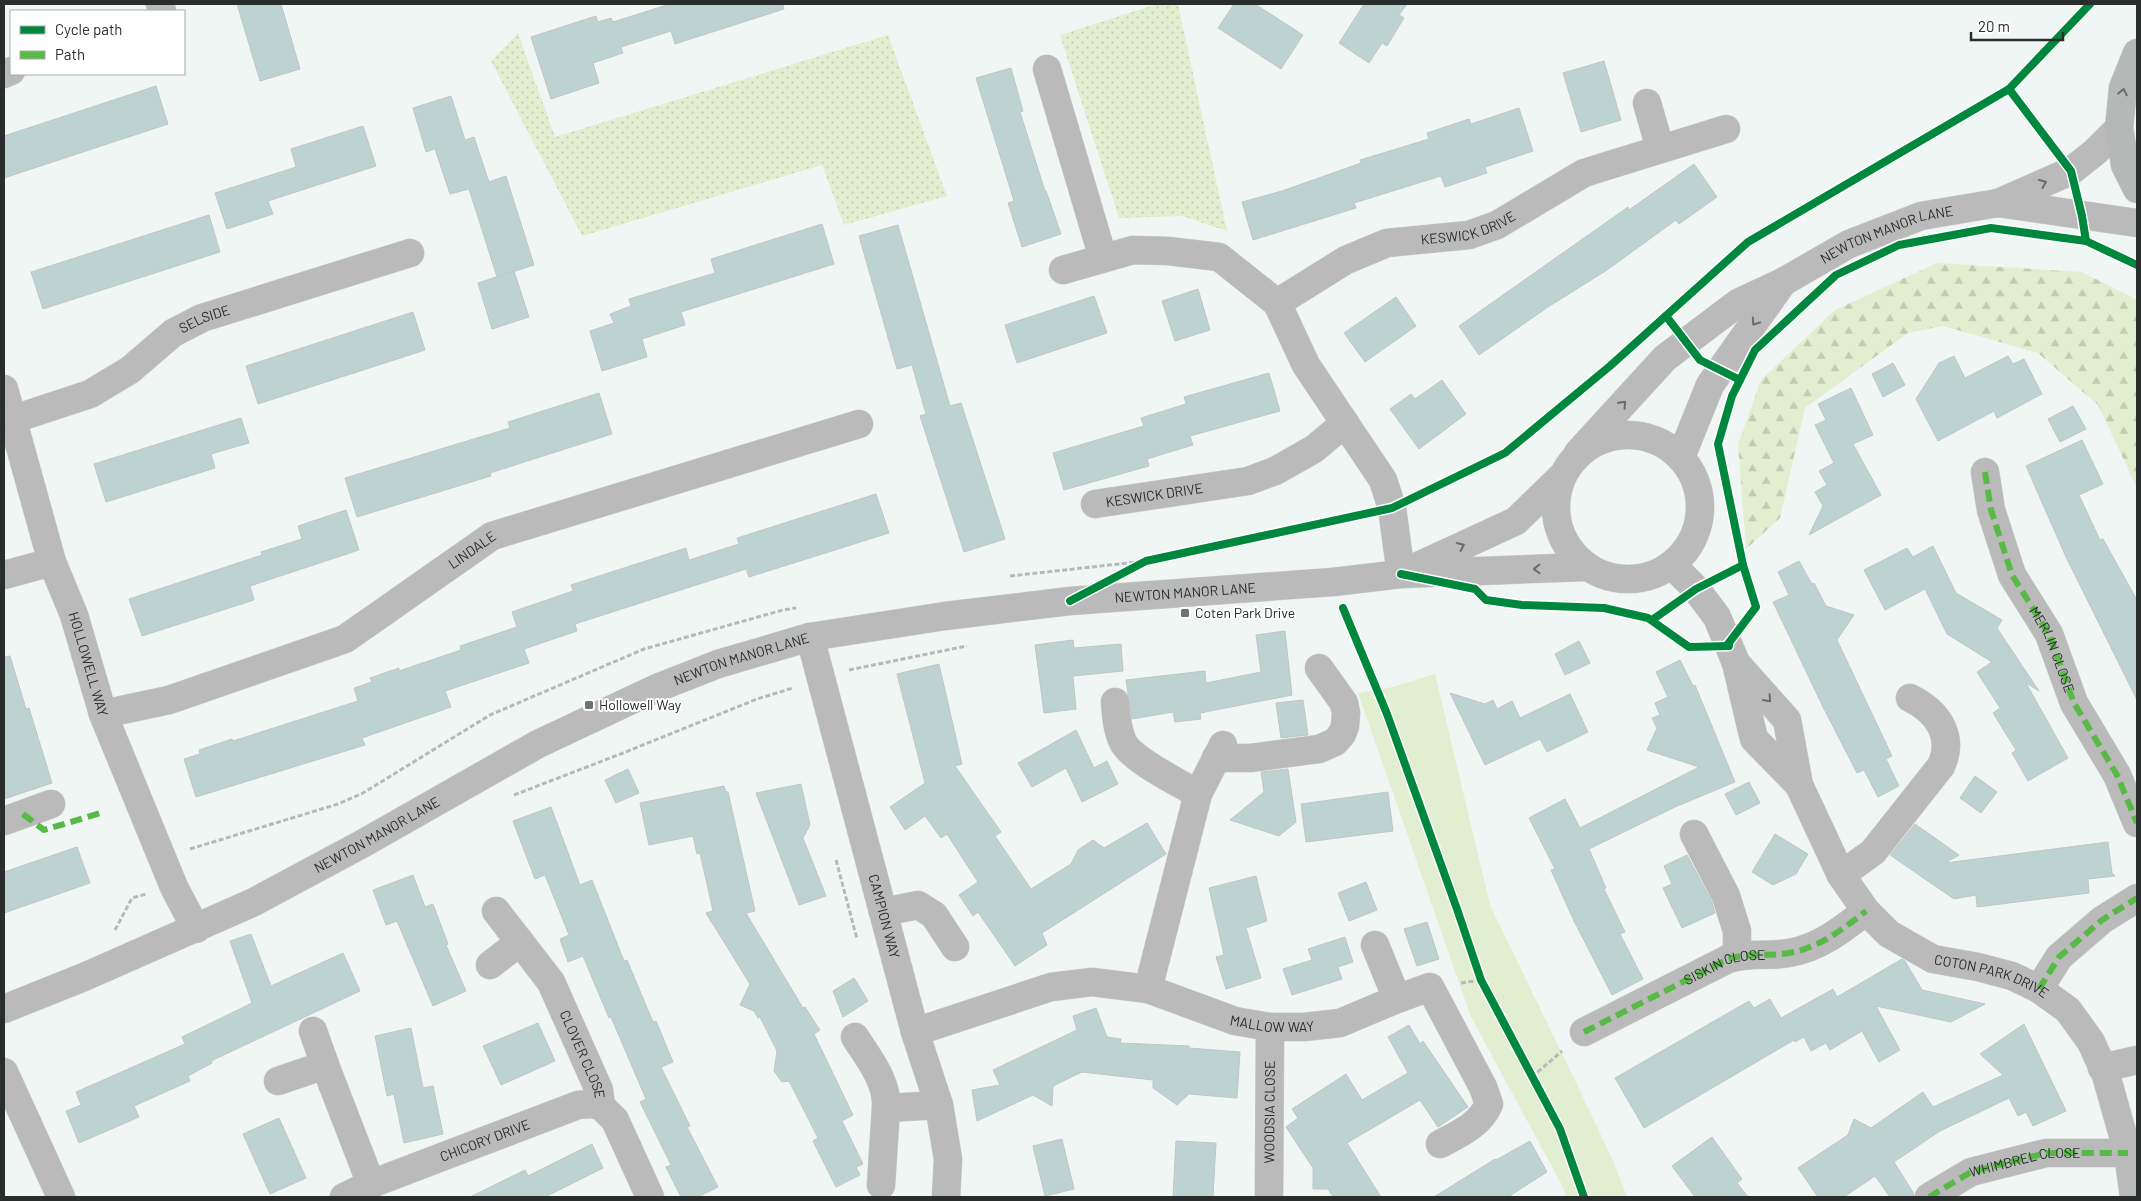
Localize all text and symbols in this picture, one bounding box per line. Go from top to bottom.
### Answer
legend [10,10,185,75]
scale bar [1971,10,2064,42]
text: 20 m [1978,17,2010,35]
text: Cycle path [55,20,122,38]
text: Path [55,45,85,63]
one-way arrow [2118,87,2128,96]
one-way arrow [2038,179,2047,190]
street label: NEWTON MANOR LANE [1817,202,1954,267]
street label: KESWICK DRIVE [1420,207,1518,248]
street label: SELSIDE [176,301,232,337]
one-way arrow [1752,316,1761,326]
one-way arrow [1617,401,1626,410]
street label: KESWICK DRIVE [1104,479,1204,510]
street label: LINDALE [445,527,499,572]
one-way arrow [1456,542,1465,553]
one-way arrow [1533,564,1541,574]
street label: NEWTON MANOR LANE [1114,579,1256,606]
street label: MERLIN CLOSE [2026,603,2079,695]
place label: Coten Park Drive [1195,604,1295,621]
marker: Coten Park Drive [1179,607,1191,619]
street label: HOLLOWELL WAY [65,610,112,718]
street label: NEWTON MANOR LANE [671,629,811,689]
one-way arrow [1762,694,1771,703]
place label: Hollowell Way [599,696,682,713]
marker: Hollowell Way [583,699,595,711]
street label: NEWTON MANOR LANE [311,793,443,876]
street label: CAMPION WAY [865,872,904,960]
street label: SISKIN CLOSE [1681,946,1765,988]
street label: COTON PARK DRIVE [1933,950,2052,1001]
street label: CLOVER CLOSE [557,1007,609,1099]
street label: MALLOW WAY [1229,1011,1315,1035]
street label: WOODSIA CLOSE [1260,1060,1278,1164]
street label: CHICORY DRIVE [437,1115,532,1165]
street label: WHIMBREL CLOSE [1967,1144,2081,1180]

